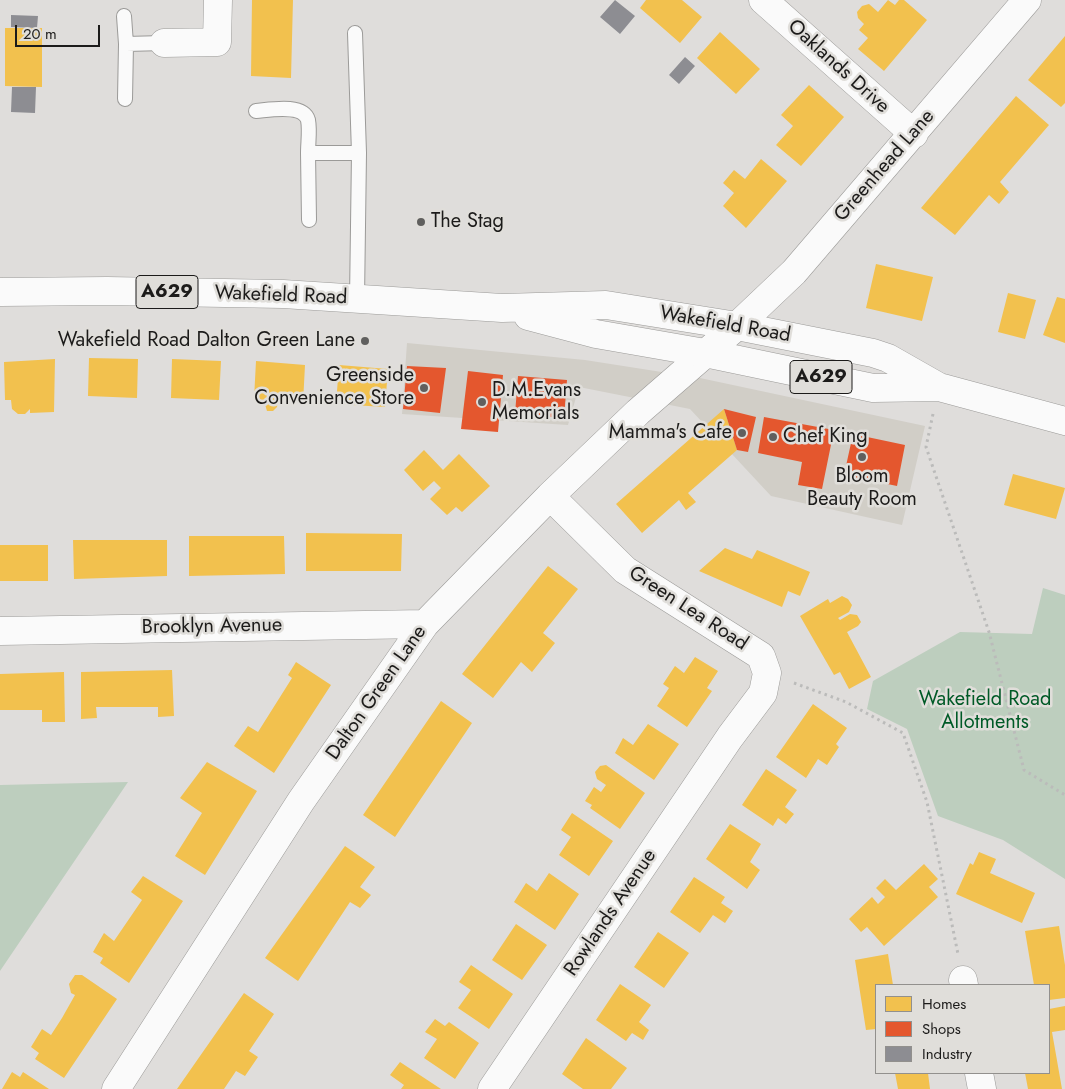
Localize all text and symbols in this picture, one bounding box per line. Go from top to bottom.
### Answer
scale bar [18,15,102,47]
street label: Oaklands Drive [782,15,894,119]
text: 20 m [23,23,57,45]
street label: Greenhead Lane [830,105,940,227]
place label: The Stag [431,210,504,234]
marker: The Stag [415,216,427,228]
road number: A629 [136,276,198,308]
street label: Wakefield Road [214,282,348,310]
street label: Wakefield Road [658,302,792,348]
place label: Wakefield Road Dalton Green Lane [58,329,355,353]
marker: Wakefield Road Dalton Green Lane [359,335,371,347]
road number: A629 [790,361,852,394]
place label: Greenside Convenience Store [254,364,414,411]
place label: D.M.Evans Memorials [492,379,581,426]
marker: Greenside Convenience Store [418,382,430,394]
marker: D.M.Evans Memorials [476,396,488,408]
place label: Mamma's Cafe [609,421,732,445]
place label: Chef King [783,425,868,449]
marker: Mamma's Cafe [736,427,748,439]
marker: Chef King [767,431,779,443]
marker: Bloom Beauty Room [856,451,868,463]
place label: Bloom Beauty Room [807,465,917,512]
street label: Green Lea Road [624,562,752,656]
street label: Brooklyn Avenue [142,614,282,640]
street label: Dalton Green Lane [322,621,432,765]
park label: Wakefield Road Allotments [919,688,1051,735]
street label: Rowlands Avenue [560,845,662,981]
legend [875,984,1050,1074]
text: Homes [922,993,966,1015]
text: Shops [922,1018,961,1040]
text: Industry [922,1043,972,1065]

